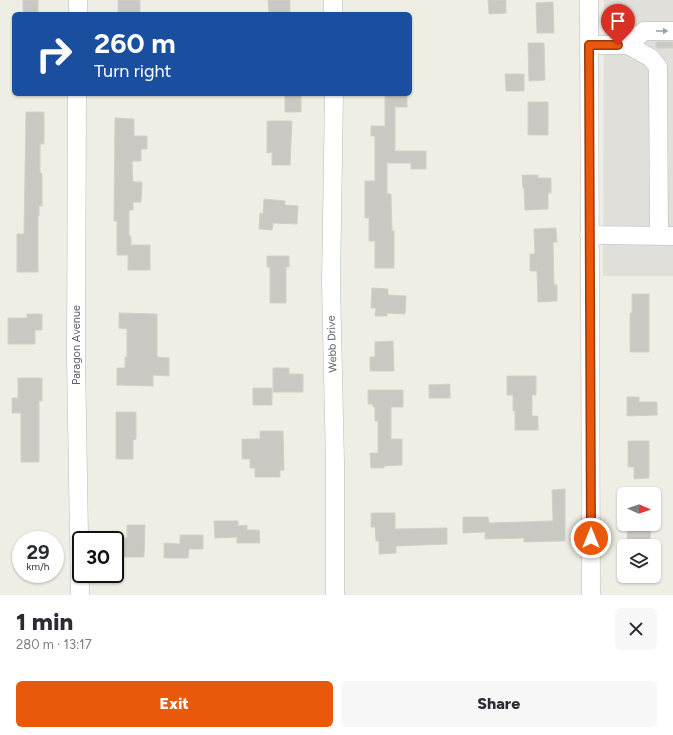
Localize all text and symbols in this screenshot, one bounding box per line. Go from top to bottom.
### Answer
pin [601,4,635,45]
icon: arrive [607,10,629,32]
text: 260 m [94,26,176,60]
icon: right [28,28,80,80]
one-way arrow [656,28,669,34]
text: Turn right [94,60,171,82]
street label: Paragon Avenue [70,305,83,385]
street label: Webb Drive [325,315,339,373]
north arrow [617,487,661,531]
map controls [617,487,661,583]
position arrow [570,517,612,559]
speed limit sign: 30 [72,531,124,583]
button: layers [617,539,661,583]
text: 29 [26,540,50,564]
text: km/h [27,560,49,573]
text: 1 min [16,607,73,636]
button: close [615,608,657,650]
text: 280 m · 13:17 [16,637,92,652]
button: Exit [16,681,333,727]
button: Share [341,681,657,727]

